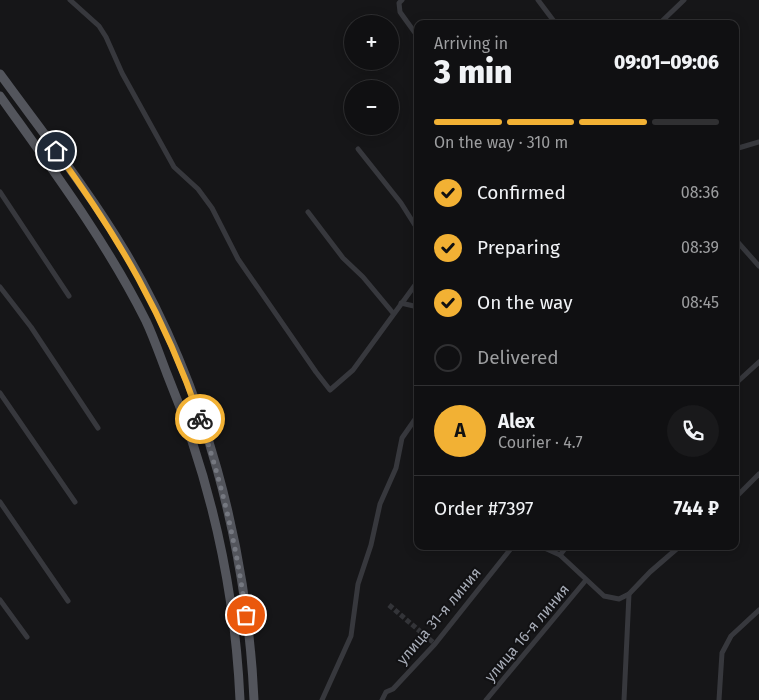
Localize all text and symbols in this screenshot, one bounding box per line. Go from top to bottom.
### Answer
map controls [344,15,399,135]
button: + [344,15,399,70]
text: Arriving in [434,34,508,53]
text: 09:01–09:06 [614,51,719,74]
text: 3 min [434,53,512,91]
button: − [344,80,399,135]
pin [35,130,77,172]
text: On the way · 310 m [434,133,568,152]
icon: home [42,137,70,165]
icon: check [434,179,462,207]
text: Confirmed [477,181,566,204]
text: 08:36 [681,183,719,202]
icon: check [434,234,462,262]
text: Preparing [477,236,560,259]
text: 08:39 [681,238,719,257]
icon: check [434,289,462,317]
text: On the way [477,291,573,314]
text: 08:45 [681,293,719,312]
text: Delivered [477,346,559,369]
courier [175,394,225,444]
icon: bike [186,405,214,433]
button: phone [667,405,719,457]
text: Alex [498,410,535,433]
text: A [454,419,466,442]
text: Courier · 4.7 [498,433,583,452]
text: Order #7397 [434,497,534,520]
text: 744 ₽ [674,497,719,520]
street label: улица 31-я линия [393,564,485,668]
street label: улица 16-я линия [481,580,573,686]
pin [225,594,267,636]
icon: bag [232,601,260,629]

